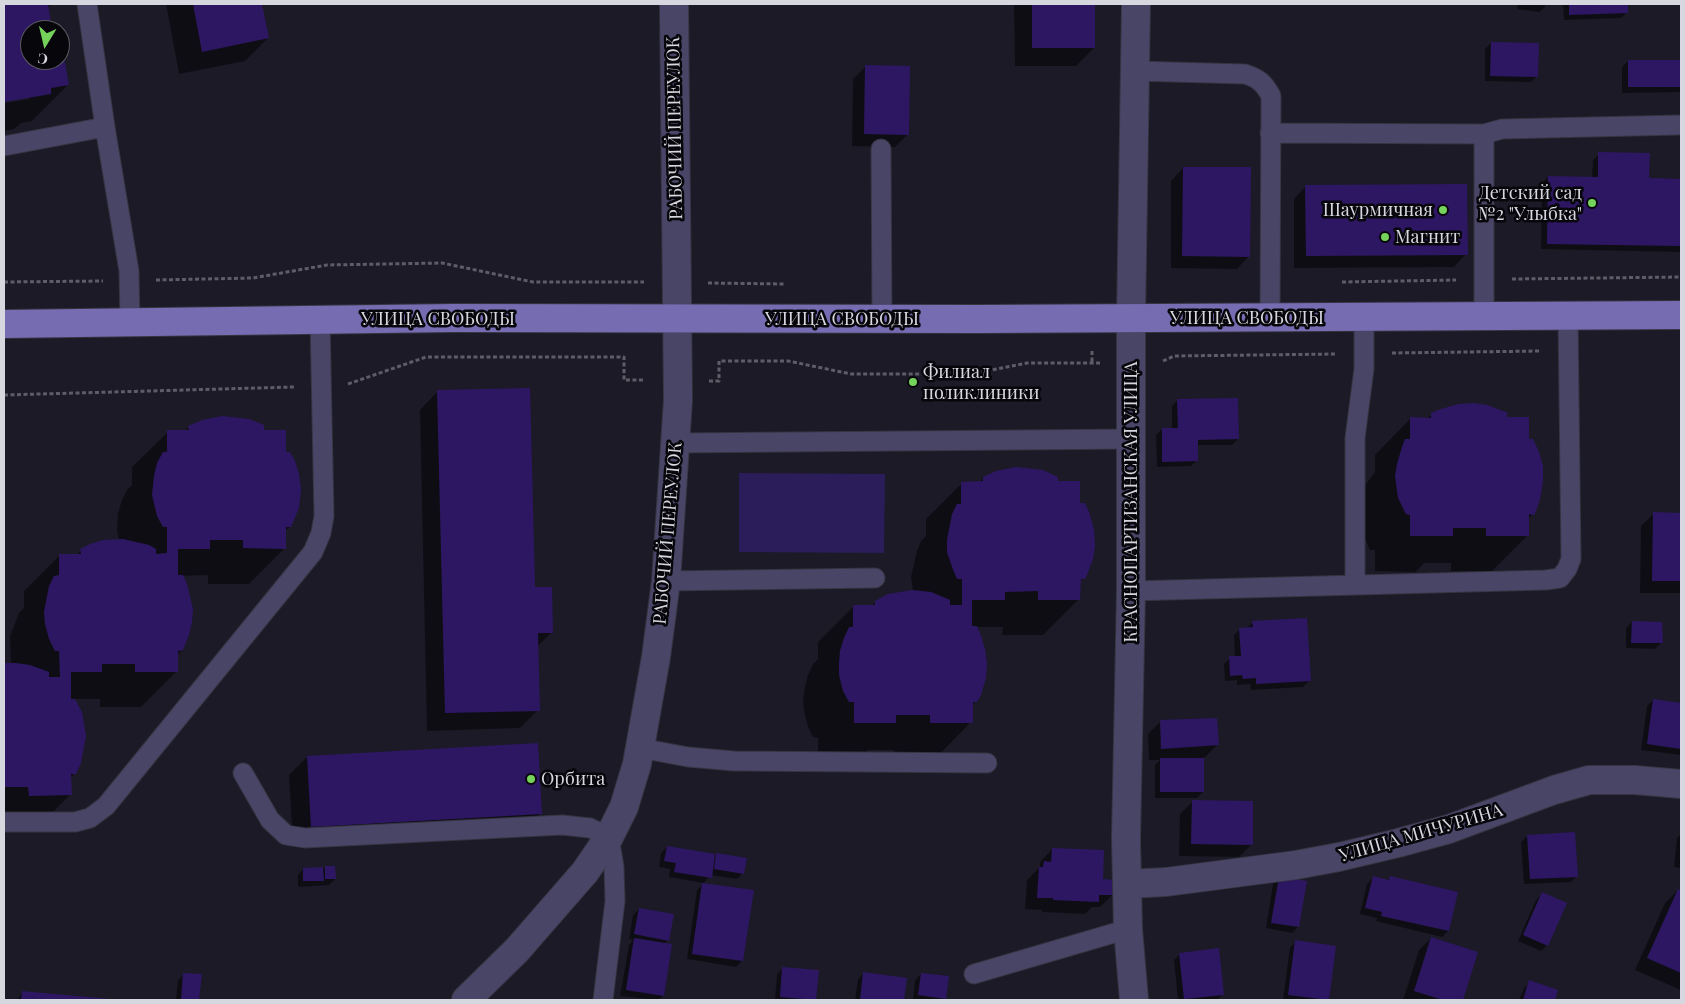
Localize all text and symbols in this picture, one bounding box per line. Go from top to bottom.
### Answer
north arrow [20,20,70,70]
street label: РАБОЧИЙ ПЕРЕУЛОК [663,36,687,220]
text: С [36,49,49,69]
place label: Детский сад №2 "Улыбка" [1478,182,1582,224]
marker: Детский сад №2 "Улыбка" [1586,197,1598,209]
place label: Шаурмичная [1323,199,1433,221]
marker: Шаурмичная [1437,204,1449,216]
place label: Магнит [1395,226,1460,248]
marker: Магнит [1379,231,1391,243]
street label: УЛИЦА СВОБОДЫ [1170,307,1324,329]
street label: УЛИЦА СВОБОДЫ [361,308,515,330]
street label: УЛИЦА СВОБОДЫ [765,308,919,330]
place label: Филиал поликлиники [923,361,1040,404]
street label: КРАСНОПАРТИЗАНСКАЯ УЛИЦА [1120,361,1142,643]
marker: Филиал поликлиники [907,376,919,388]
street label: РАБОЧИЙ ПЕРЕУЛОК [649,441,687,625]
place label: Орбита [541,768,605,790]
marker: Орбита [525,773,537,785]
street label: УЛИЦА МИЧУРИНА [1337,799,1505,867]

